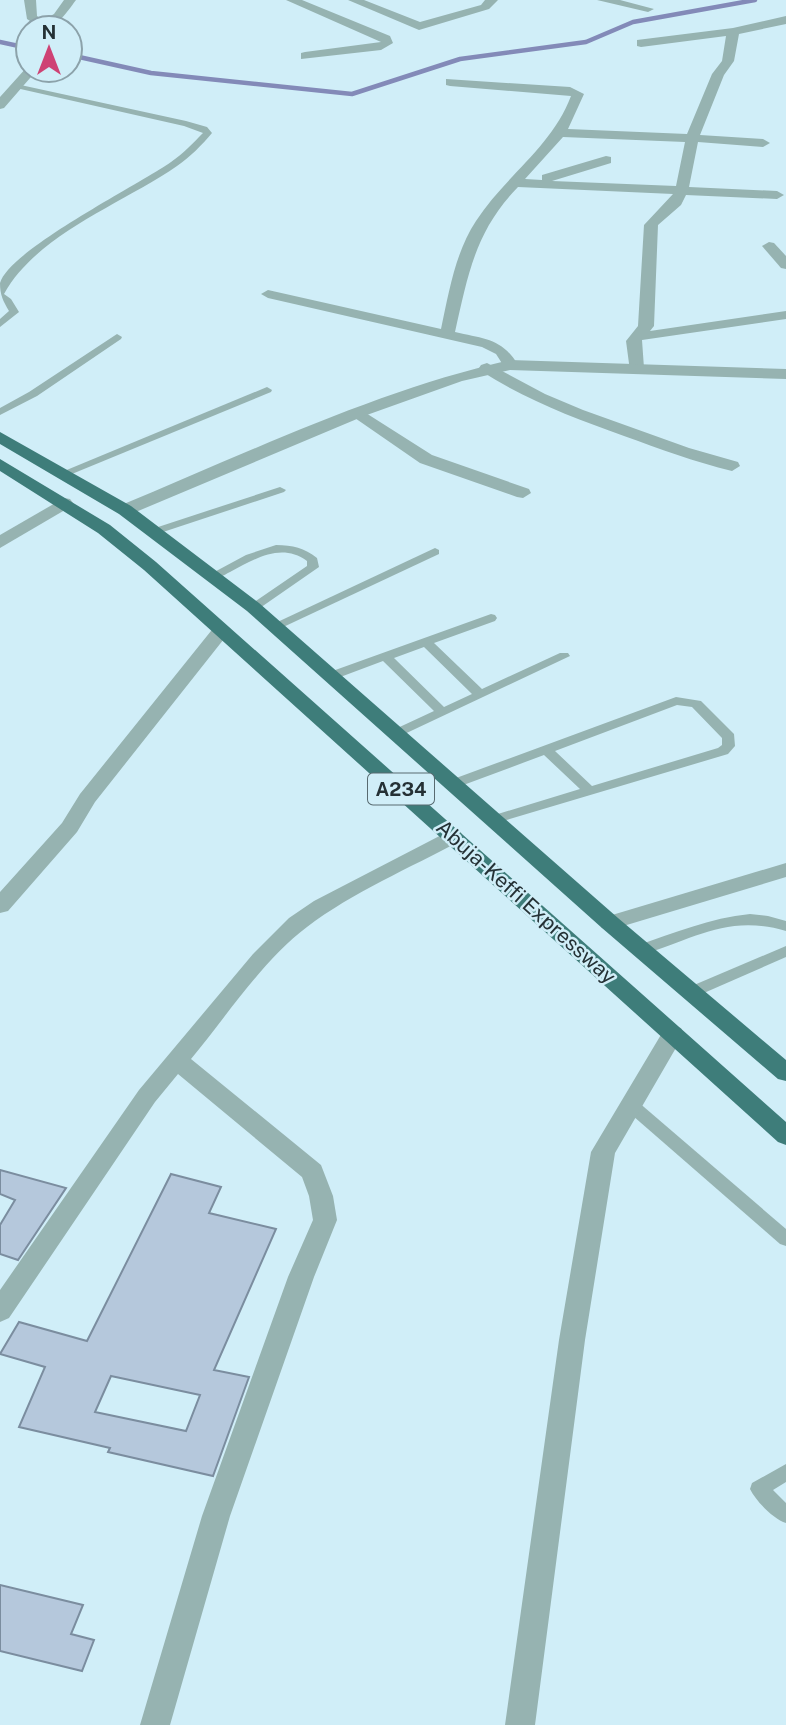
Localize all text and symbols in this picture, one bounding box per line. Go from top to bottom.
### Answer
north arrow [14,14,84,84]
text: N [42,21,56,43]
road number: A234 [368,774,434,804]
street label: Abuja-Keffi Expressway [431,814,621,989]

